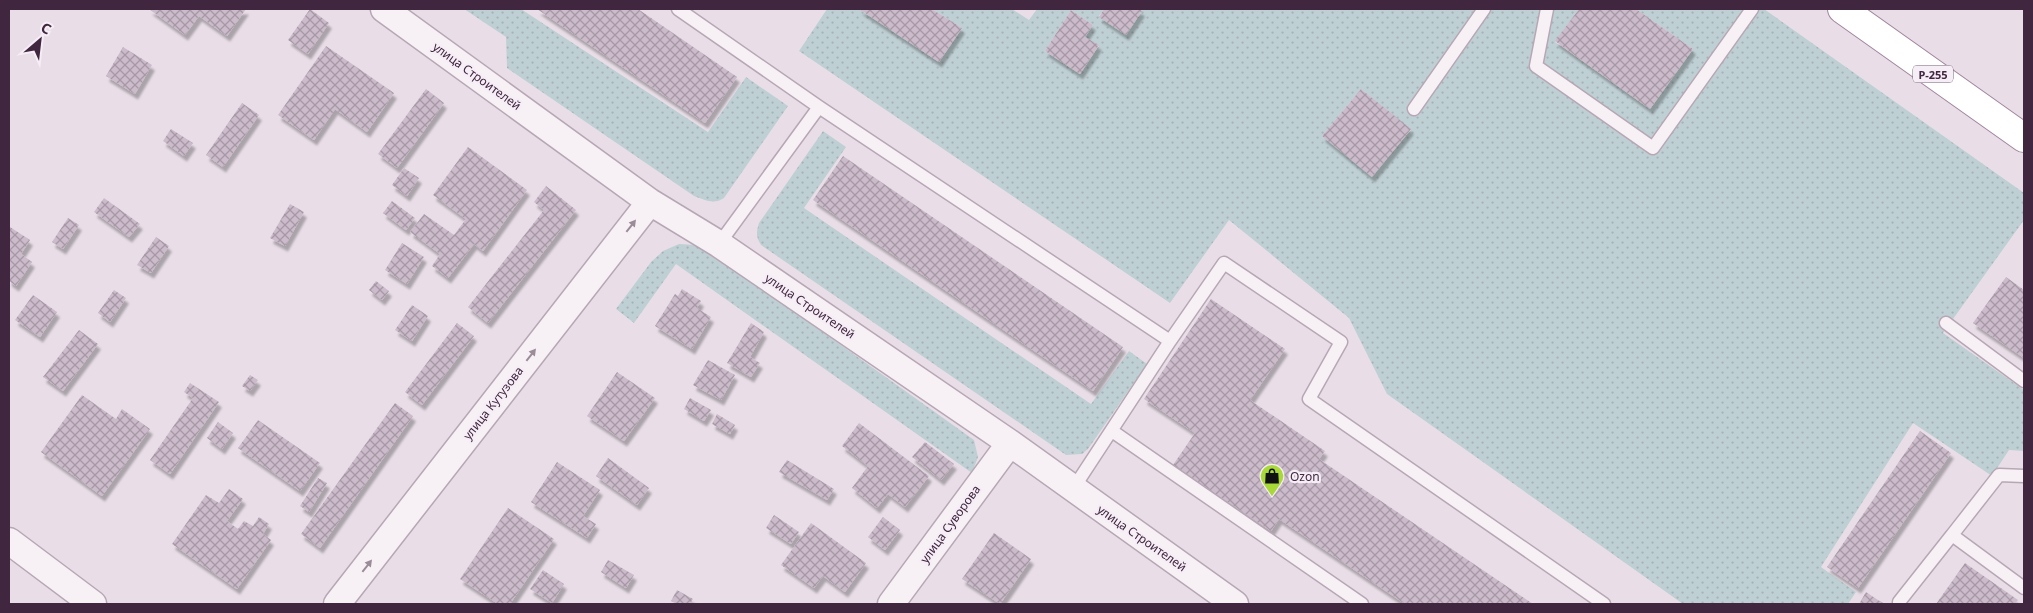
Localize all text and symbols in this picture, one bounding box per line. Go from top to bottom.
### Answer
north arrow [15,15,65,65]
text: С [38,18,55,39]
street label: улица Строителей [429,38,525,114]
road number: Р-255 [1913,66,1953,82]
one-way arrow [625,220,636,233]
street label: улица Строителей [762,269,858,343]
one-way arrow [525,348,536,361]
street label: улица Кутузова [459,363,527,443]
shop icon: Ozon [1259,463,1285,497]
place label: Ozon [1290,468,1320,485]
street label: улица Суворова [916,482,984,566]
street label: улица Строителей [1094,501,1190,575]
one-way arrow [361,560,372,573]

